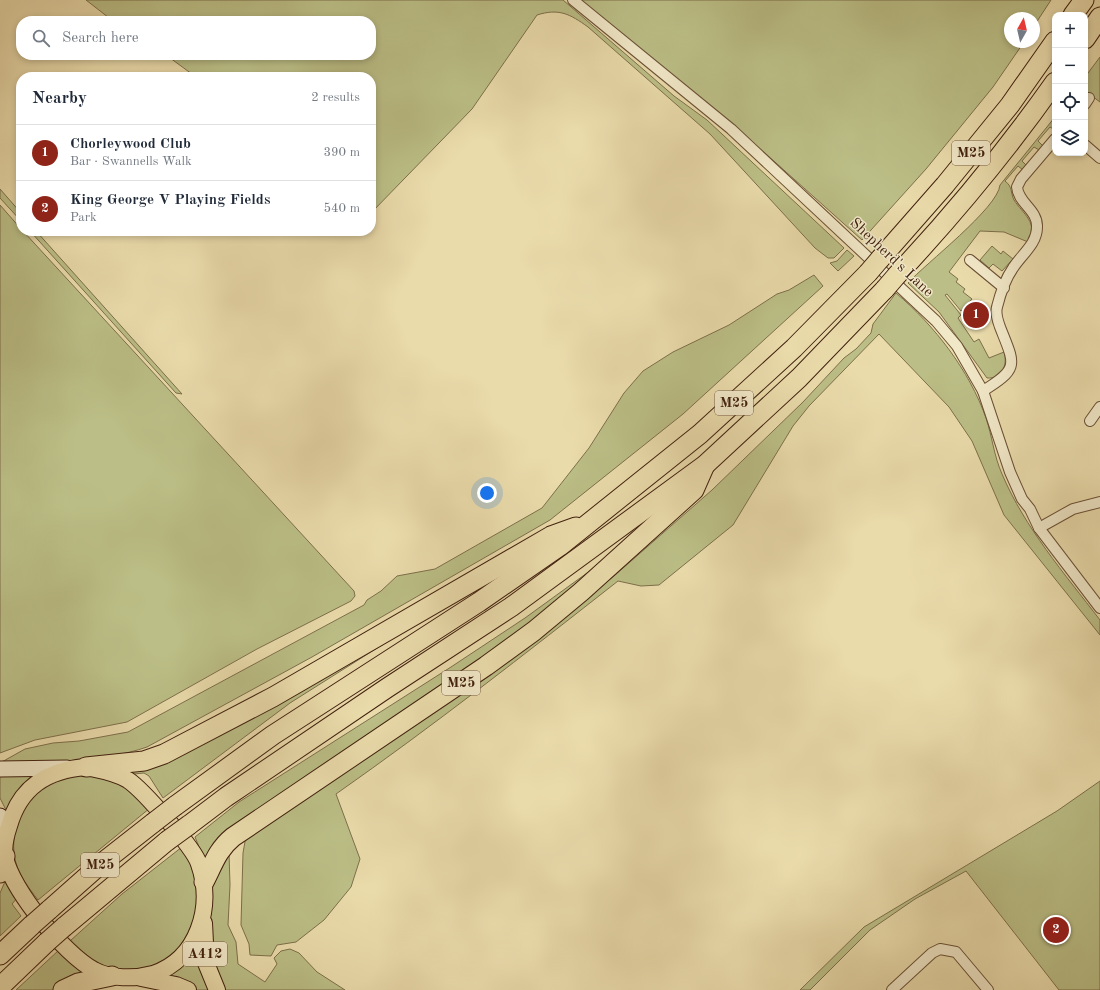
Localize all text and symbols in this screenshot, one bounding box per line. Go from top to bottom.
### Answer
north arrow [1004,12,1040,48]
map controls [1052,12,1088,156]
button: + [1052,12,1088,48]
search box [16,16,376,60]
icon: search [30,27,52,49]
text: Search here [62,31,139,46]
button: − [1052,48,1088,84]
button: locate [1052,84,1088,120]
text: Nearby [32,90,87,107]
text: 2 results [311,91,360,104]
button: layers [1052,120,1088,156]
text: Chorleywood Club [70,137,191,152]
road number: M25 [952,141,990,165]
text: 1 [41,146,49,159]
text: 390 m [323,146,360,159]
text: Bar · Swannells Walk [70,155,192,168]
text: King George V Playing Fields [70,193,270,208]
text: 2 [41,202,49,215]
text: 540 m [323,202,360,215]
text: Park [70,211,97,224]
street label: Shepherd's Lane [846,216,936,300]
pin: 1 [963,300,989,330]
road number: M25 [715,391,753,415]
your location [477,483,497,503]
road number: M25 [442,671,480,695]
road number: M25 [81,853,119,877]
pin: 2 [1043,915,1069,945]
road number: A412 [183,942,227,966]

